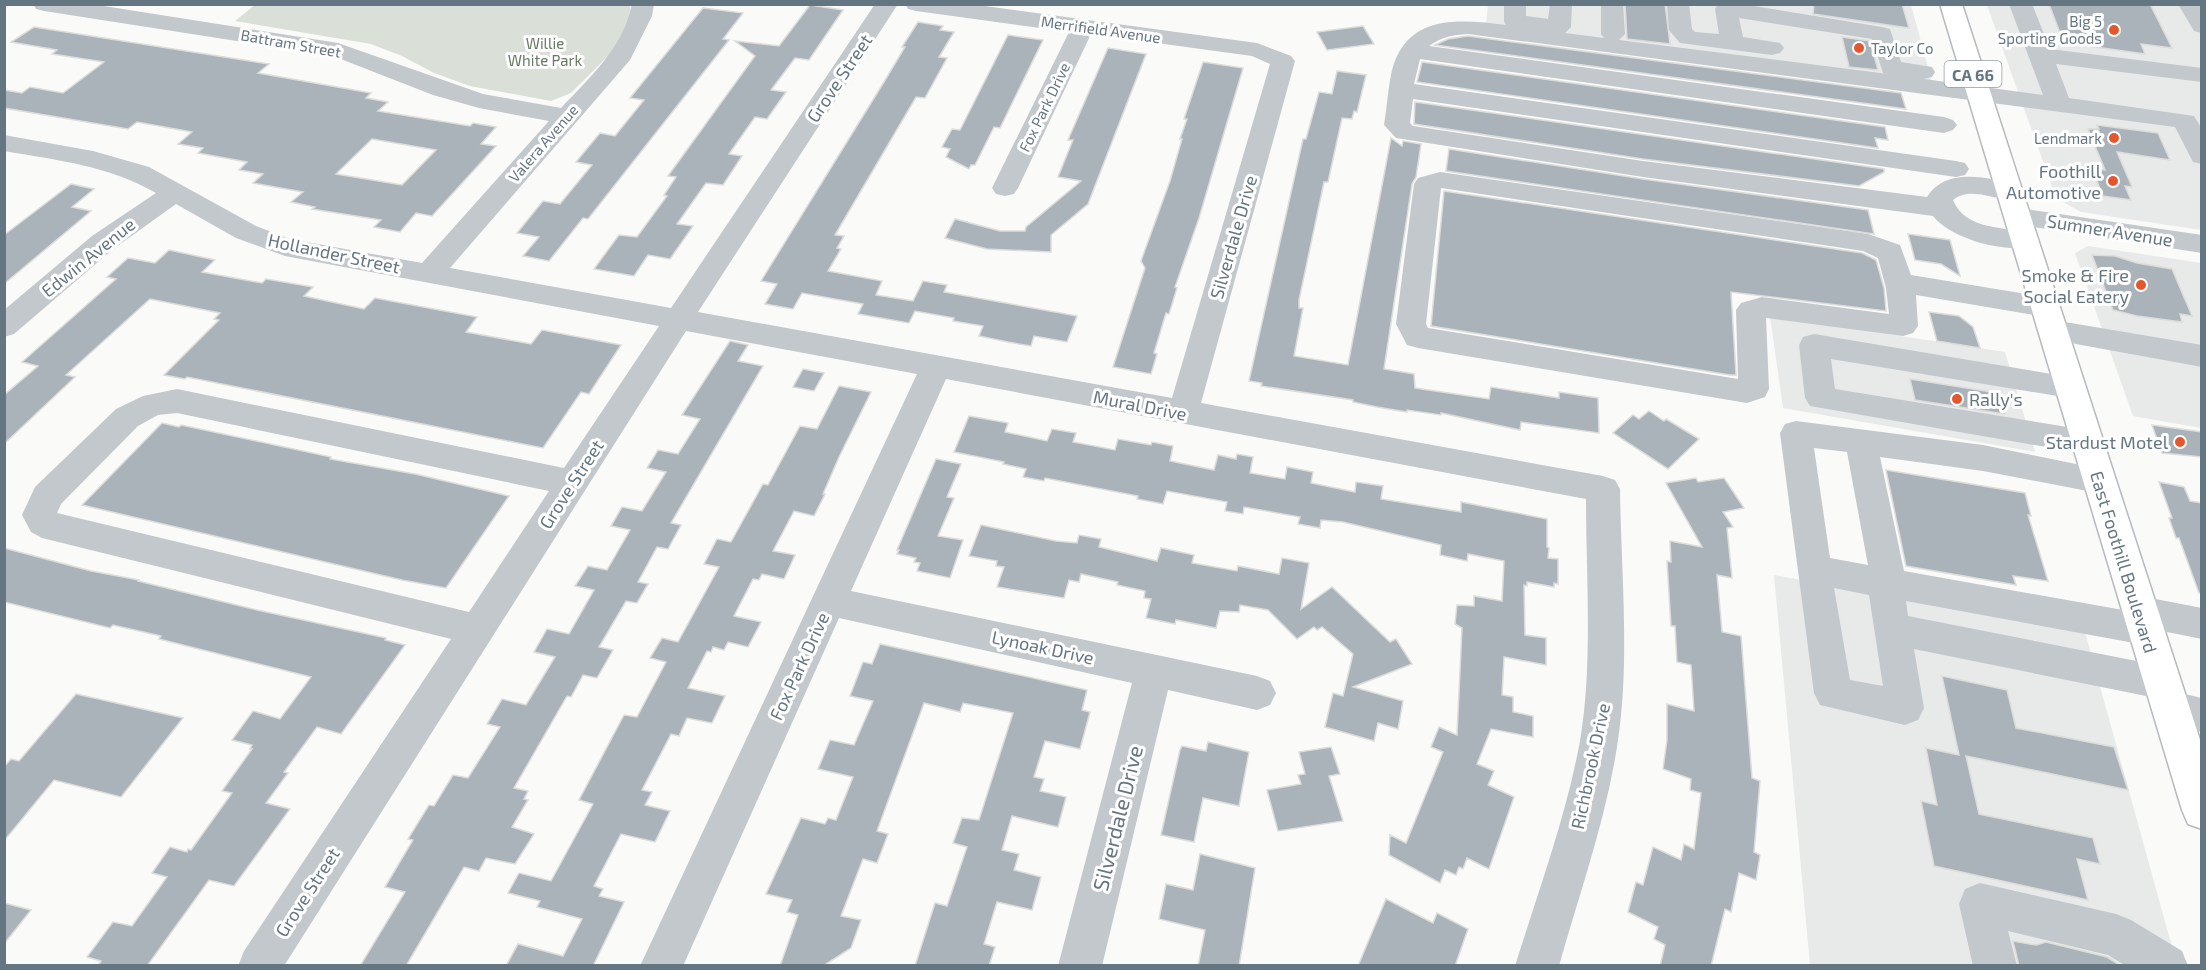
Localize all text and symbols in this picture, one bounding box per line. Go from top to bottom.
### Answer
street label: Merrifield Avenue [1040,12,1162,46]
place label: Big 5 Sporting Goods [1998,12,2102,47]
marker: Big 5 Sporting Goods [2107,23,2121,37]
street label: Battram Street [240,25,343,61]
street label: Grove Street [801,30,877,126]
park label: Willie White Park [508,34,583,69]
place label: Taylor Co [1871,39,1934,57]
marker: Taylor Co [1852,41,1866,55]
street label: Fox Park Drive [1015,59,1073,155]
road number: CA 66 [1944,61,2002,87]
street label: Valera Avenue [504,101,582,185]
place label: Lendmark [2034,129,2102,147]
marker: Lendmark [2107,131,2121,145]
place label: Foothill Automotive [2006,160,2102,203]
street label: Silverdale Drive [1205,173,1261,301]
marker: Foothill Automotive [2106,174,2120,188]
street label: Sumner Avenue [2046,209,2174,251]
street label: Edwin Avenue [37,213,139,301]
street label: Hollander Street [266,228,402,278]
place label: Smoke & Fire Social Eatery [2022,264,2129,307]
marker: Smoke & Fire Social Eatery [2134,278,2148,292]
street label: Mural Drive [1091,385,1189,425]
place label: Rally's [1969,388,2023,410]
marker: Rally's [1950,392,1964,406]
place label: Stardust Motel [2046,431,2169,453]
street label: Grove Street [534,435,608,533]
marker: Stardust Motel [2173,435,2187,449]
street label: East Foothill Boulevard [2086,468,2162,656]
street label: Fox Park Drive [764,609,834,723]
street label: Lynoak Drive [990,625,1096,669]
street label: Richbrook Drive [1566,701,1614,831]
street label: Silverdale Drive [1087,743,1147,893]
street label: Grove Street [270,843,344,941]

